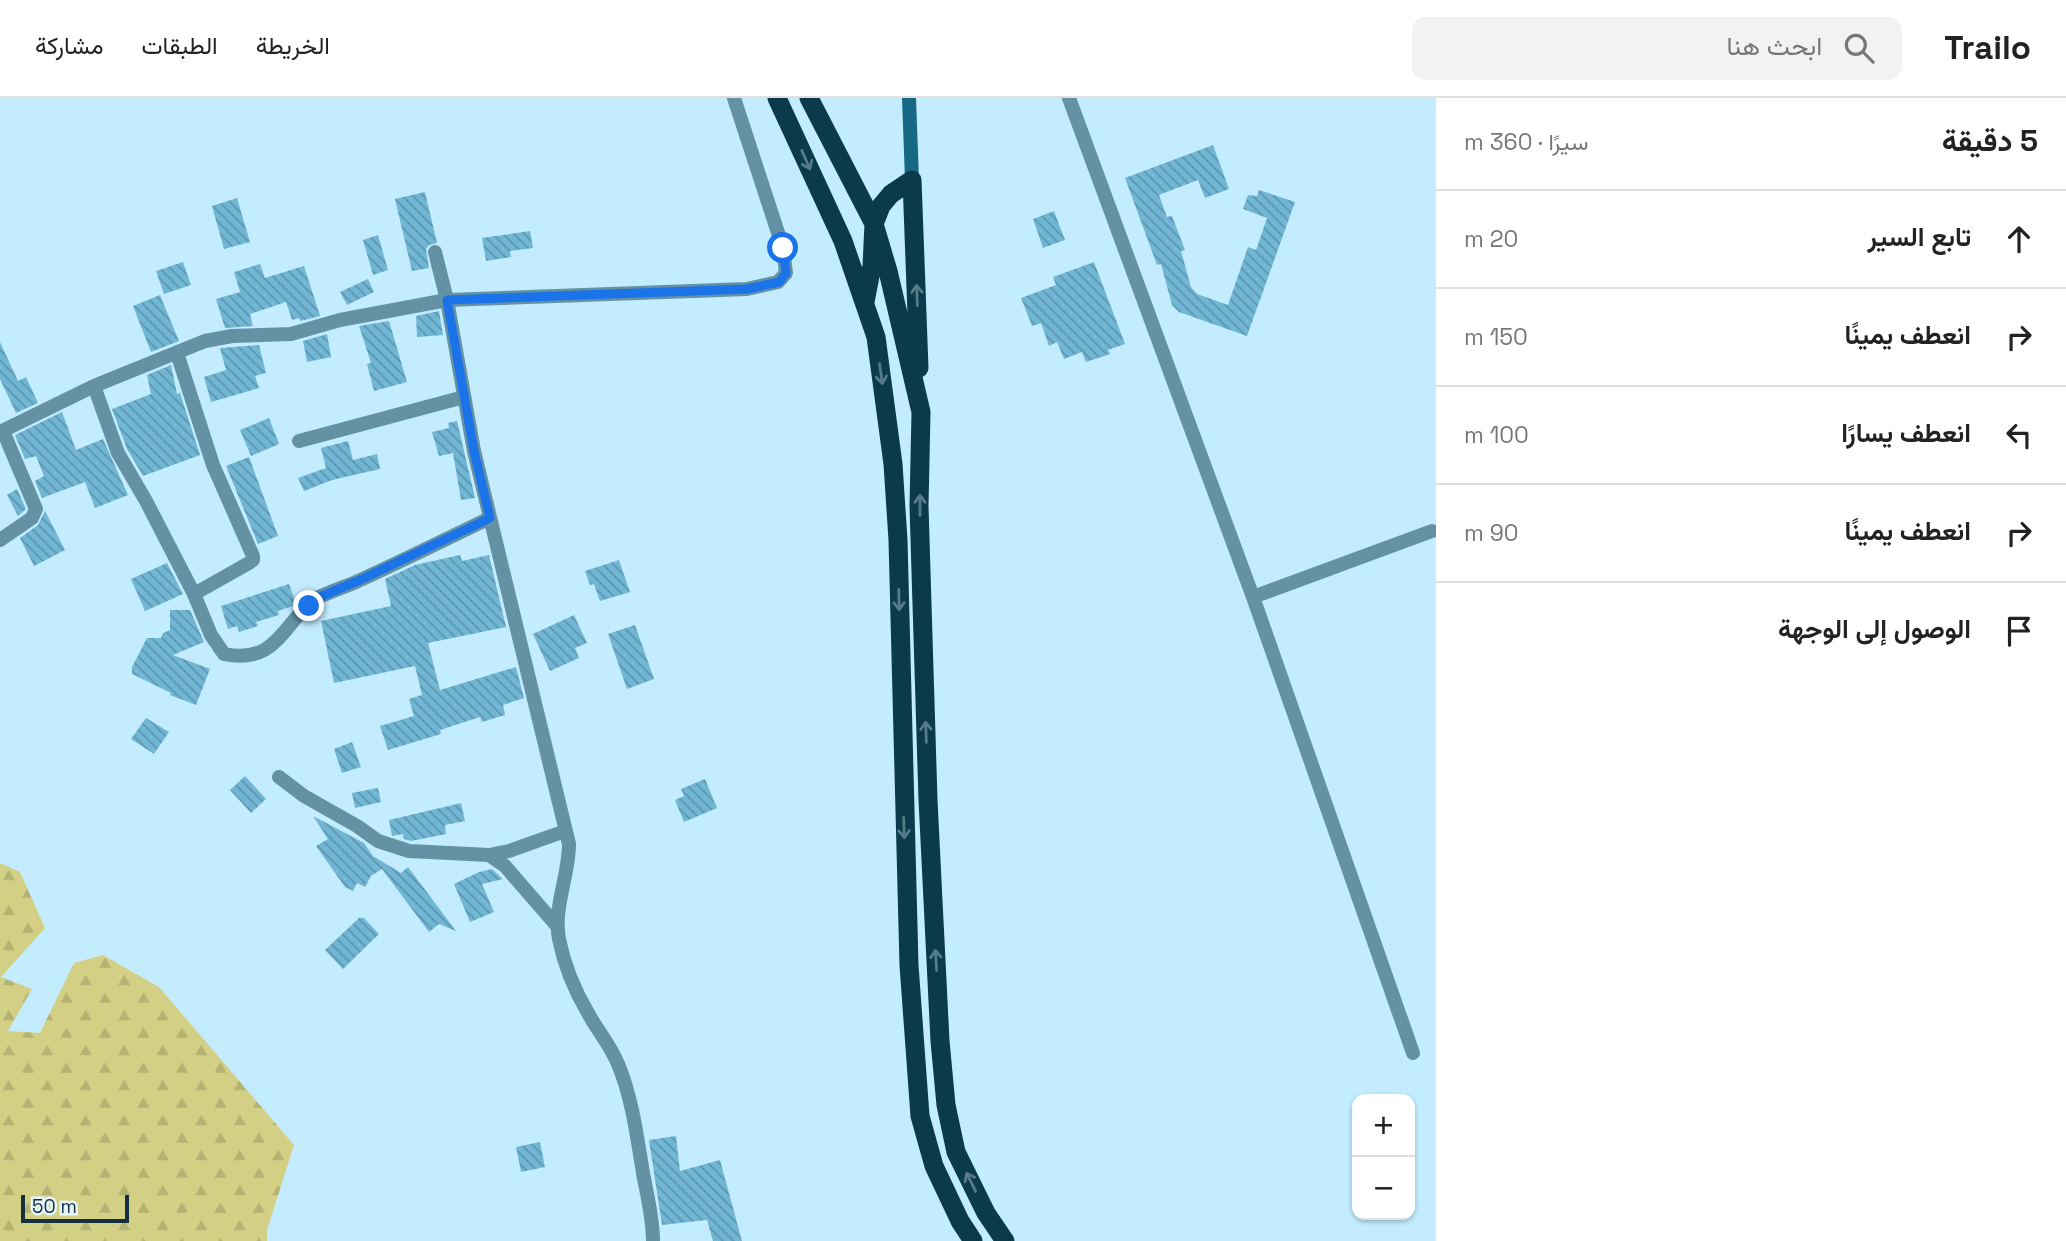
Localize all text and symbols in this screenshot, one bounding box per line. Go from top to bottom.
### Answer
search box [1412,17,1902,80]
text: Trailo [1944,27,2031,69]
text: ابحث هنا [1726,29,1822,63]
icon: search [1840,29,1878,67]
text: مشاركة [35,30,103,61]
text: الطبقات [141,30,218,61]
text: الخريطة [256,30,330,61]
text: 5 دقيقة [1942,121,2038,160]
text: سيرًا · 360 m [1464,127,1588,157]
one-way arrow [800,149,813,170]
text: تابع السير [1867,220,1971,254]
icon: ahead [2000,220,2038,258]
text: 20 m [1464,224,1518,254]
route start [767,232,798,263]
one-way arrow [910,284,923,307]
text: انعطف يمينًا [1845,318,1971,352]
icon: right [2000,318,2038,356]
text: 150 m [1464,322,1528,352]
one-way arrow [874,362,887,385]
text: انعطف يسارًا [1841,416,1971,450]
icon: left [2000,416,2038,454]
text: 100 m [1464,420,1529,450]
one-way arrow [913,494,927,517]
text: انعطف يمينًا [1845,514,1971,548]
icon: right [2000,514,2038,552]
text: 90 m [1464,518,1519,548]
one-way arrow [892,588,906,611]
route end [293,590,324,621]
text: الوصول إلى الوجهة [1778,612,1971,646]
icon: arrive [2000,612,2038,650]
one-way arrow [919,721,933,744]
one-way arrow [898,816,911,839]
one-way arrow [929,949,942,971]
map controls [1352,1094,1415,1220]
button: + [1352,1094,1415,1157]
button: − [1352,1157,1415,1220]
one-way arrow [964,1172,977,1193]
scale bar [21,1192,130,1224]
text: 50 m [32,1194,77,1219]

